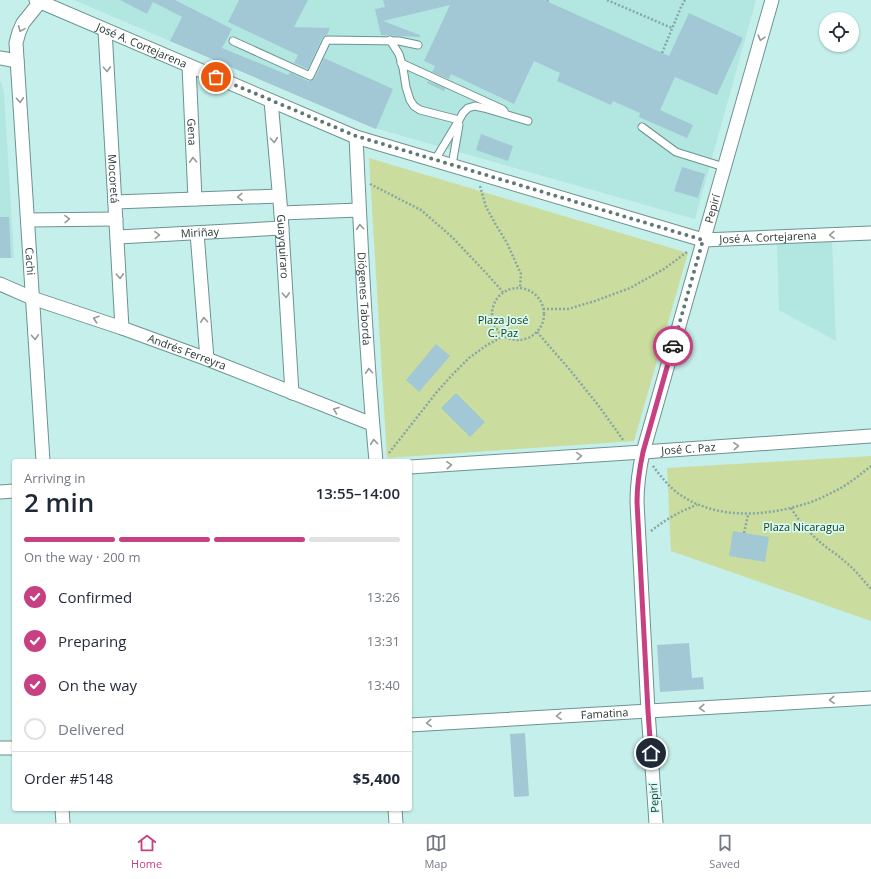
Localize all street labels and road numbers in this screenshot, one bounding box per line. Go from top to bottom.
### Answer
street label: José A. Cortejarena [93,18,190,71]
street label: Gena [184,118,201,146]
street label: Mocoretá [105,154,123,204]
street label: Pepirí [701,192,723,225]
street label: Guayquiraro [274,214,293,279]
street label: Miriñay [180,223,220,241]
street label: José A. Cortejarena [718,227,817,246]
street label: Cachi [22,247,39,276]
street label: Diógenes Taborda [355,252,375,346]
street label: Andrés Ferreyra [146,330,228,373]
street label: José C. Paz [660,439,716,458]
street label: Famatina [580,704,629,722]
street label: Pepirí [645,783,662,813]

